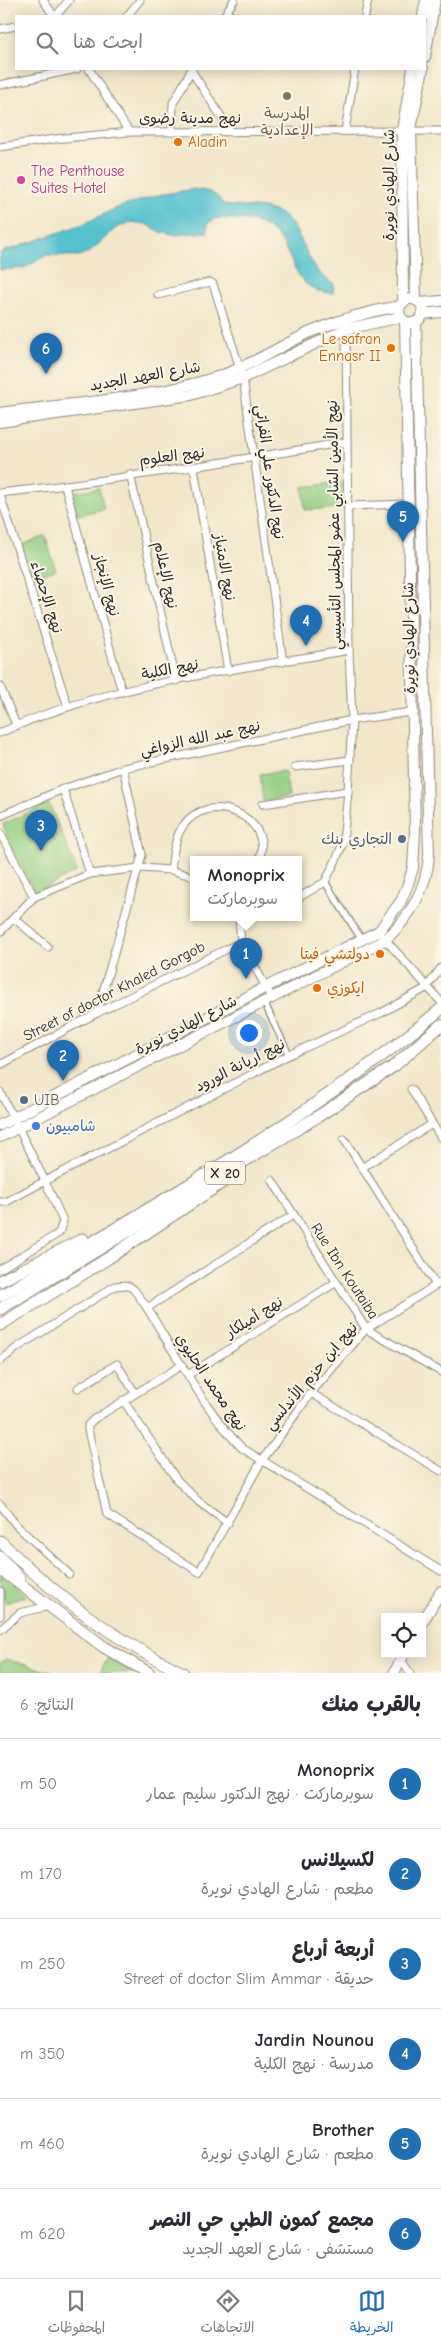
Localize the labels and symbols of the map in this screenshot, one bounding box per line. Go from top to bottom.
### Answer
marker: المدرسة الإعدادية [281,90,293,102]
place label: المدرسة الإعدادية [261,104,313,140]
street label: نهج مدينة رضوى [139,109,241,128]
street label: شارع الهادي نويرة [380,129,400,241]
place label: Aladin [188,133,227,151]
marker: Aladin [172,136,184,148]
place label: The Penthouse Suites Hotel [31,162,125,197]
marker: The Penthouse Suites Hotel [15,174,27,186]
place label: Le safran Ennasr II [319,330,381,365]
pin: 6 [30,333,62,374]
marker: Le safran Ennasr II [385,342,397,354]
street label: شارع العهد الجديد [88,357,202,396]
street label: نهج الأمين الشابي عضو المجلس التأسيسي [322,400,349,650]
street label: نهج الدكتور علي الفراتي [248,404,288,541]
street label: نهج العلوم [138,443,206,471]
pin: 5 [387,501,419,542]
street label: نهج الامتياز [209,531,240,602]
street label: نهج الإعلام [148,540,182,611]
street label: نهج الإنجاز [89,551,124,619]
street label: نهج الإحصاء [26,558,67,636]
street label: شارع الهادي نويرة [399,582,421,694]
pin: 4 [290,605,322,646]
street label: نهج الكلية [140,655,200,684]
street label: نهج عبد الله الزواغي [138,716,263,763]
pin: 3 [25,810,57,851]
place label: التجاري بنك [321,830,392,850]
marker: التجاري بنك [396,833,408,845]
street label: Street of doctor Khaled Gorgob [20,937,208,1045]
pin: 1 [230,938,262,979]
place label: دولتشي فيتا [300,945,370,967]
marker: دولتشي فيتا [374,948,386,960]
place label: ايكوزي [327,979,364,999]
marker: ايكوزي [311,982,323,994]
street label: شارع الهادي نويرة [132,992,241,1060]
your location [236,1020,262,1046]
street label: نهج أريانة الورود [192,1035,289,1096]
pin: 2 [47,1040,79,1081]
place label: UIB [34,1091,60,1109]
marker: UIB [18,1094,30,1106]
place label: شامبيون [46,1117,96,1135]
marker: شامبيون [30,1120,42,1132]
road number: X 20 [205,1162,245,1184]
street label: Rue Ibn Koutaiba [307,1220,383,1322]
street label: نهج أميلكار [221,1292,287,1343]
street label: نهج ابن حزم الأندلسي [260,1318,364,1436]
street label: نهج محمد الحليوي [170,1330,250,1435]

